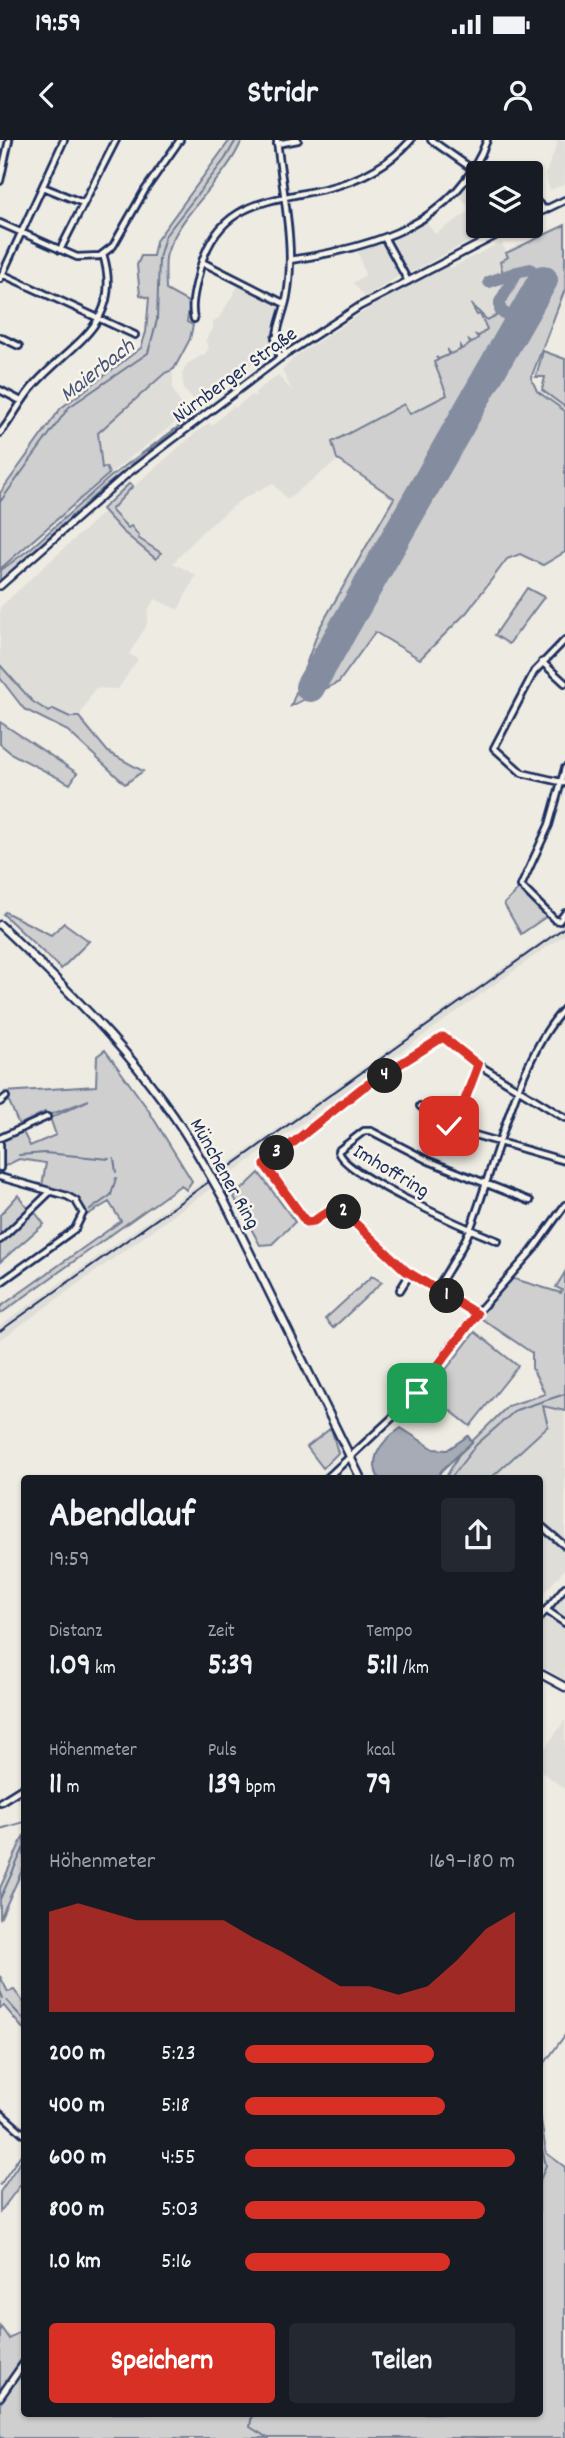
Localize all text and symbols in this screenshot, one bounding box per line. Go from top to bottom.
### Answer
text: 19:59 [35,6,81,43]
text: Stridr [247,72,318,118]
icon: back [28,76,66,114]
icon: person [499,76,537,114]
map controls [466,161,543,238]
button: layers [466,161,543,238]
street label: Nürnberger Straße [167,321,304,432]
water label: Maierbach [53,331,144,412]
pin: 4 [368,1058,402,1094]
text: 4 [381,1062,388,1089]
pin [419,1096,479,1156]
icon: check [430,1107,468,1145]
street label: Münchener Ring [180,1113,266,1235]
pin: 3 [260,1136,294,1170]
street label: Imhoffring [346,1138,434,1207]
text: 3 [272,1139,281,1166]
pin: 2 [326,1194,362,1230]
text: 2 [339,1198,348,1225]
pin: 1 [430,1278,464,1314]
text: 1 [444,1282,449,1309]
pin [387,1363,447,1423]
icon: arrive [398,1374,436,1412]
text: Abendlauf [49,1490,195,1545]
button: share [441,1498,515,1572]
text: 19:59 [49,1544,90,1577]
text: Distanz [49,1619,102,1646]
text: Zeit [208,1619,235,1646]
text: Tempo [366,1619,413,1646]
text: 1.09 [49,1646,91,1689]
text: 5:39 [208,1646,254,1689]
text: 5:11 [366,1646,398,1689]
text: km [91,1656,116,1683]
text: /km [398,1656,429,1683]
text: Höhenmeter [49,1738,137,1765]
text: Puls [208,1738,237,1765]
text: kcal [366,1738,395,1765]
text: 11 [49,1765,62,1808]
text: 139 [208,1765,241,1808]
text: 79 [366,1765,392,1808]
text: m [62,1775,80,1802]
text: bpm [241,1775,276,1802]
text: Höhenmeter [49,1846,155,1879]
text: 169–180 m [429,1846,515,1879]
text: 200 m [49,2038,105,2071]
text: 5:23 [161,2038,196,2071]
text: 400 m [49,2090,105,2123]
text: 5:18 [161,2090,190,2123]
text: 600 m [49,2142,106,2175]
text: 4:55 [161,2142,196,2175]
text: 800 m [49,2194,104,2227]
text: 5:03 [161,2194,198,2227]
text: 1.0 km [49,2246,101,2279]
text: 5:16 [161,2246,192,2279]
button: Speichern [49,2323,275,2403]
button: Teilen [289,2323,515,2403]

